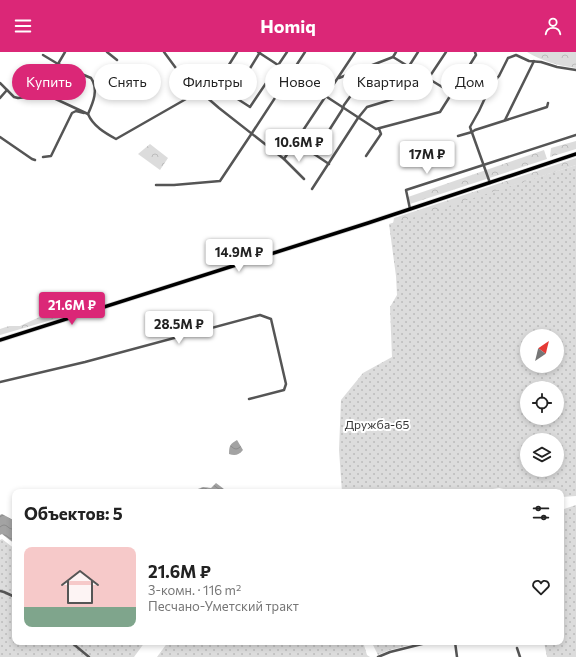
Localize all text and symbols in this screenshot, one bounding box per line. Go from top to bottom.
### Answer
icon: menu [12,15,34,37]
text: Homiq [260,15,316,37]
icon: person [542,15,564,37]
chip: Купить [12,64,86,100]
chip: Снять [94,64,161,100]
chip: Фильтры [169,64,257,100]
chip: Новое [265,64,335,100]
chip: Квартира [343,64,433,100]
chip: Дом [441,64,498,100]
pin: 10.6M ₽ [262,129,336,163]
text: 10.6M ₽ [274,134,324,150]
pin: 17M ₽ [399,141,455,175]
text: 17M ₽ [409,146,445,162]
pin: 14.9M ₽ [202,239,276,273]
text: 14.9M ₽ [215,244,263,260]
pin: 21.6M ₽ [35,292,109,326]
text: 21.6M ₽ [48,297,96,313]
pin: 28.5M ₽ [142,311,216,345]
text: 28.5M ₽ [154,316,204,332]
north arrow [520,329,564,373]
map controls [520,329,564,477]
button: locate [520,381,564,425]
park label: Дружба-65 [345,417,409,431]
button: layers [520,433,564,477]
icon: filters [530,502,552,524]
text: Объектов: 5 [24,503,123,524]
text: 21.6M ₽ [148,561,211,582]
icon: home [56,563,104,611]
icon: heart [530,576,552,598]
text: 3-комн. · 116 m² [148,582,241,598]
text: Песчано-Уметский тракт [148,598,299,614]

